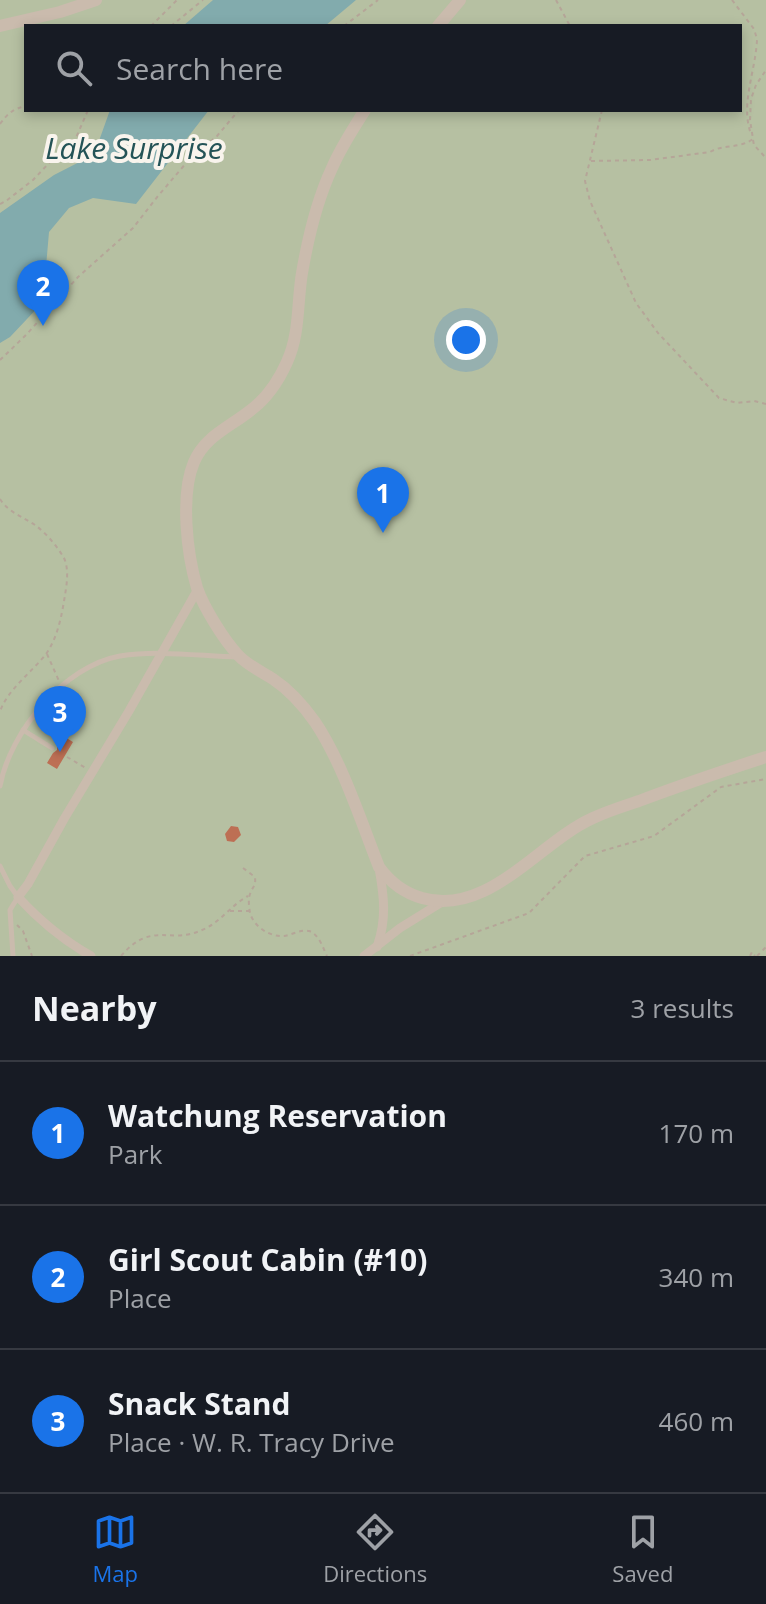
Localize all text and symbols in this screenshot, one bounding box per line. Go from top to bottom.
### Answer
search box [24,24,742,112]
icon: search [52,46,96,90]
text: Search here [116,48,283,89]
water label: Lake Surprise [45,127,223,168]
pin: 2 [17,260,69,326]
your location [446,320,486,360]
pin: 1 [357,467,409,533]
pin: 3 [34,686,86,752]
text: Nearby [32,985,157,1031]
text: 3 results [631,990,734,1026]
text: Watchung Reservation [108,1095,447,1136]
text: 1 [51,1115,65,1151]
text: 170 m [659,1115,734,1151]
text: Park [108,1136,162,1172]
text: Girl Scout Cabin (#10) [108,1239,427,1280]
text: 2 [51,1259,65,1295]
text: 340 m [659,1259,734,1295]
text: Place [108,1280,172,1316]
text: Snack Stand [108,1383,291,1424]
text: 3 [51,1403,65,1439]
text: 460 m [659,1403,734,1439]
text: Place · W. R. Tracy Drive [108,1424,395,1460]
tab: Map [93,1510,138,1588]
tab: Directions [323,1510,427,1588]
tab: Saved [612,1510,673,1588]

